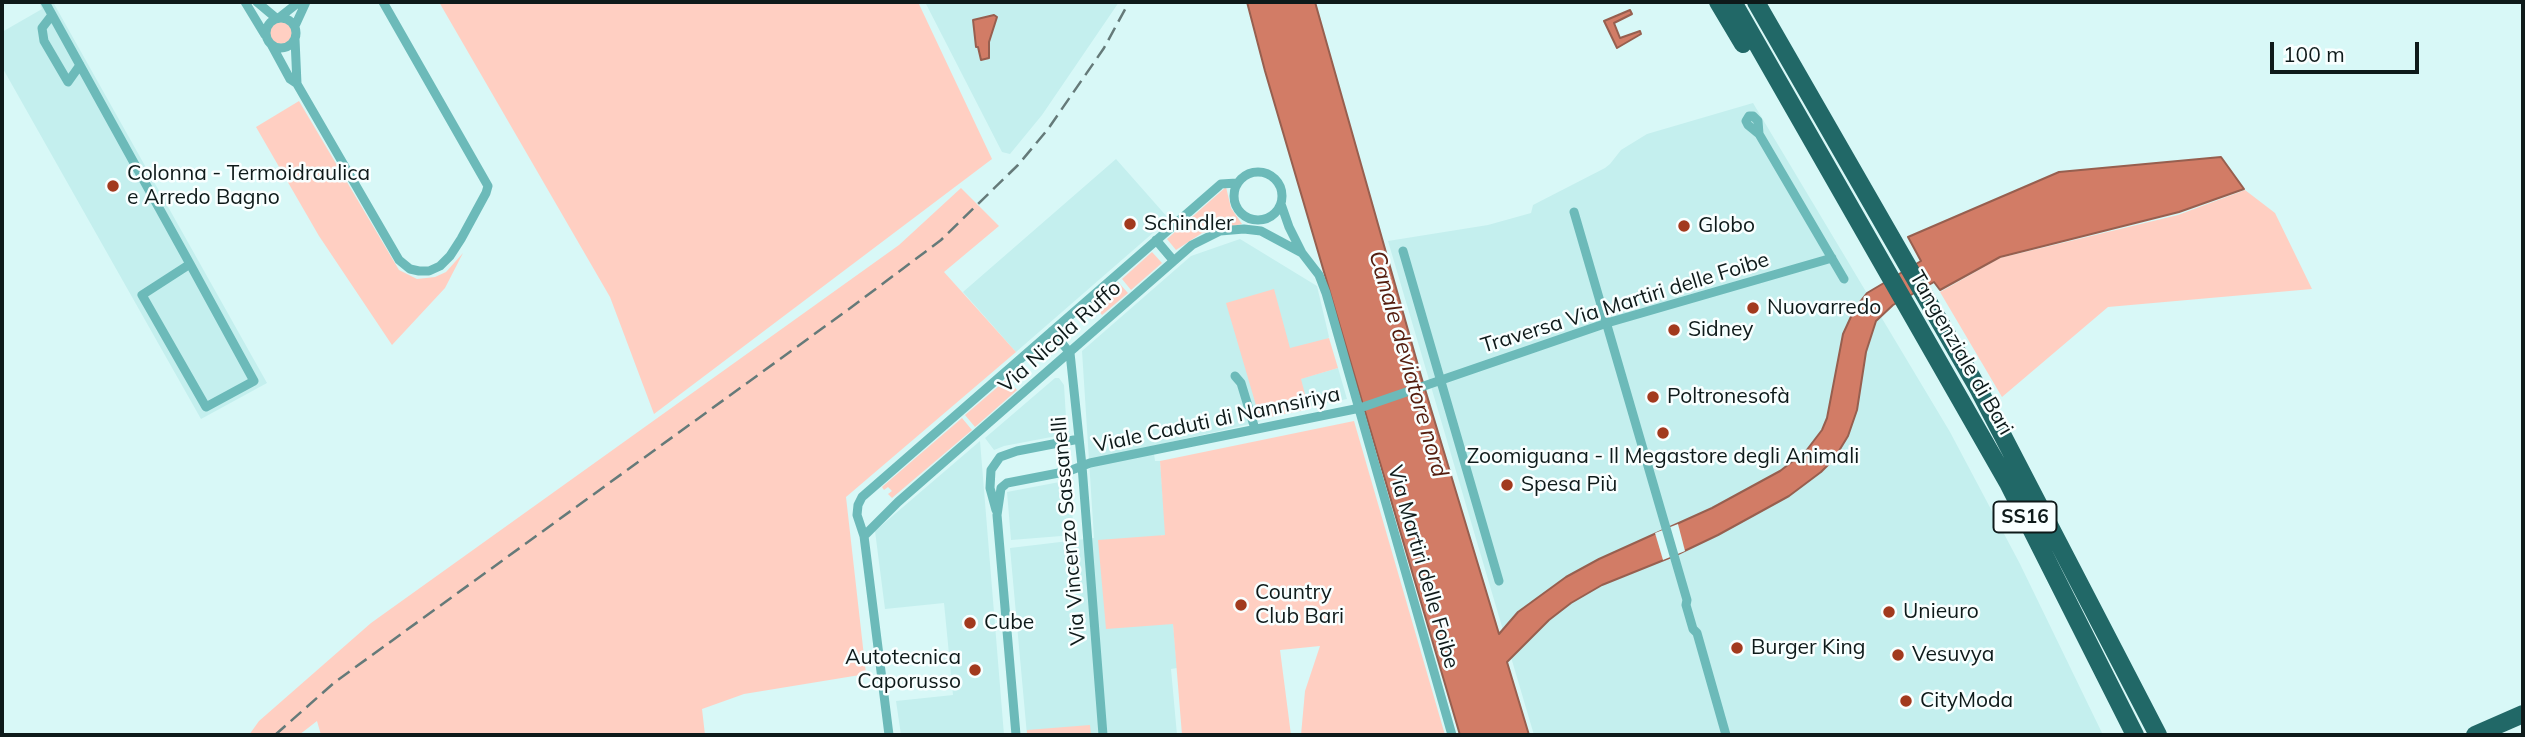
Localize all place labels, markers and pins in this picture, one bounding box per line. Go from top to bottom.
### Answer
place label: Colonna - Termoidraulica e Arredo Bagno [127,161,370,211]
marker: Colonna - Termoidraulica e Arredo Bagno [105,178,121,194]
place label: Schindler [1144,211,1234,237]
place label: Globo [1698,213,1755,239]
marker: Schindler [1122,216,1138,232]
marker: Globo [1676,218,1692,234]
place label: Nuovarredo [1767,295,1881,321]
marker: Nuovarredo [1745,300,1761,316]
place label: Sidney [1688,317,1753,343]
marker: Sidney [1666,322,1682,338]
place label: Poltronesofà [1667,384,1790,410]
marker: Poltronesofà [1645,389,1661,405]
marker: Zoomiguana - Il Megastore degli Animali [1655,425,1671,441]
place label: Zoomiguana - Il Megastore degli Animali [1467,444,1859,470]
place label: Spesa Più [1521,472,1617,498]
marker: Spesa Più [1499,477,1515,493]
place label: Country Club Bari [1255,580,1344,630]
marker: Country Club Bari [1233,597,1249,613]
place label: Unieuro [1903,599,1979,625]
marker: Unieuro [1881,604,1897,620]
place label: Cube [984,610,1034,636]
marker: Cube [962,615,978,631]
place label: Burger King [1751,635,1865,661]
marker: Burger King [1729,640,1745,656]
place label: Vesuvya [1912,642,1994,668]
place label: Autotecnica Caporusso [845,645,961,695]
marker: Vesuvya [1890,647,1906,663]
marker: Autotecnica Caporusso [967,662,983,678]
place label: CityModa [1920,688,2013,714]
marker: CityModa [1898,693,1914,709]

